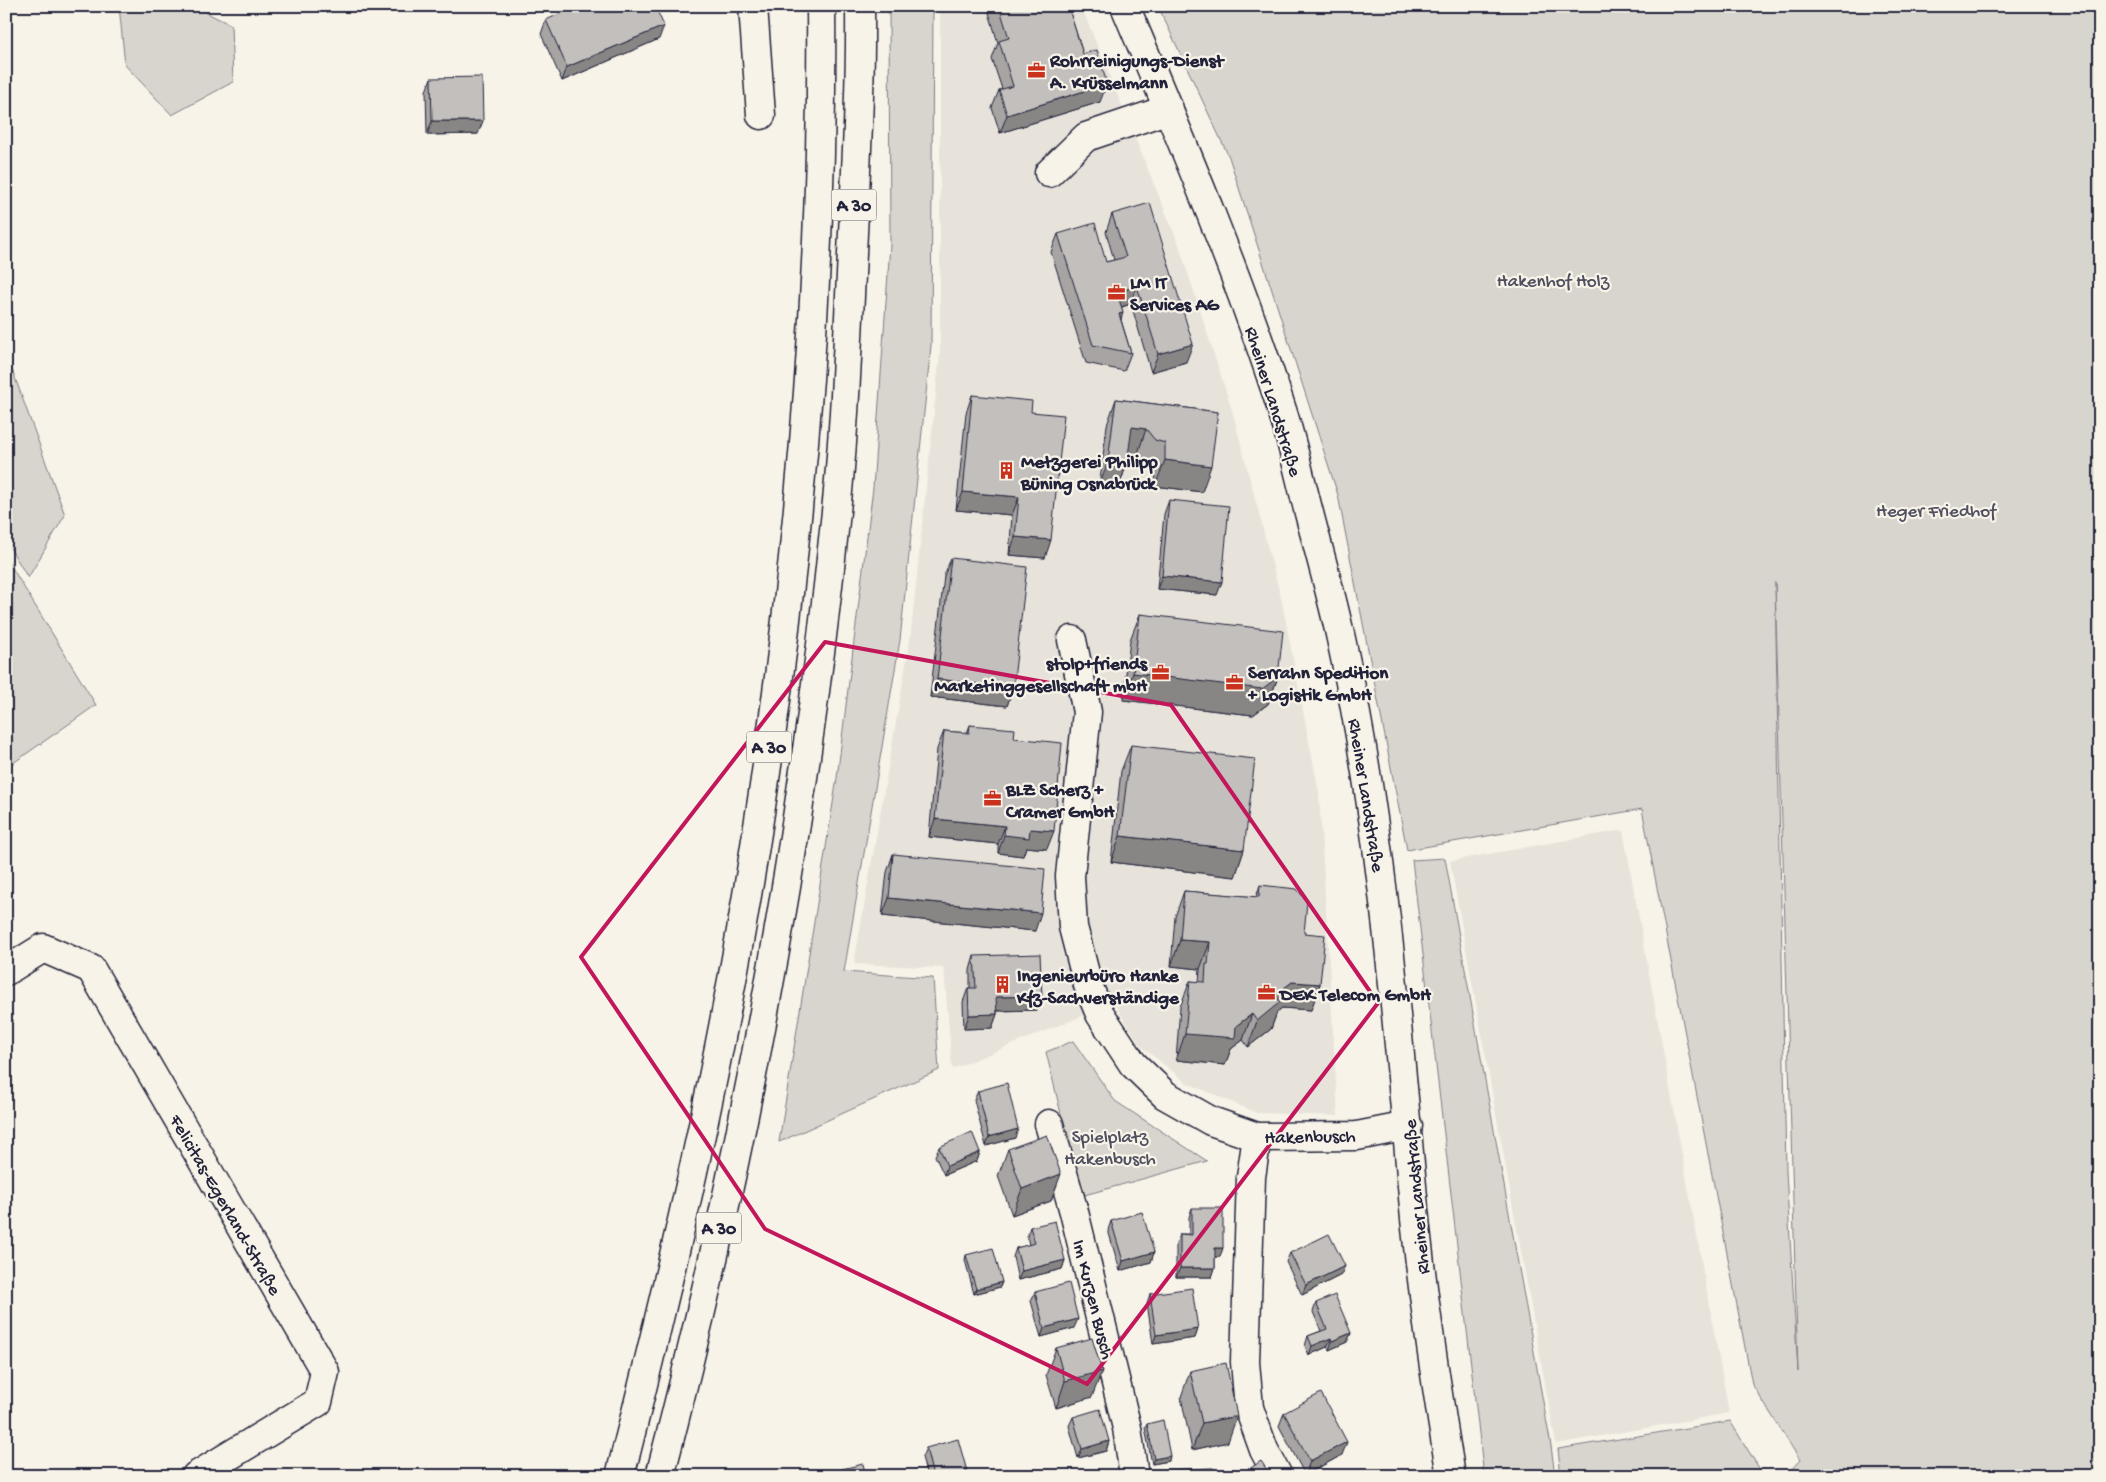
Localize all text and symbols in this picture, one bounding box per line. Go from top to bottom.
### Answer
place label: Rohrreinigungs-Dienst A. Krüsselmann [1049,51,1225,96]
office icon: Rohrreinigungs-Dienst A. Krüsselmann [1026,60,1046,80]
road number: A 30 [832,190,876,220]
park label: Hakenhof Holz [1497,271,1610,294]
place label: LM IT Services AG [1130,273,1220,318]
office icon: LM IT Services AG [1106,282,1126,302]
street label: Rheiner Landstraße [1238,324,1305,480]
place label: Metzgerei Philipp Büning Osnabrück [1020,452,1158,497]
building icon: Metzgerei Philipp Büning Osnabrück [997,461,1017,481]
park label: Heger Friedhof [1876,501,1998,524]
place label: stolp+friends Marketinggesellschaft mbH [934,654,1148,699]
office icon: stolp+friends Marketinggesellschaft mbH [1151,663,1171,683]
place label: Serrahn Spedition + Logistik GmbH [1247,663,1389,708]
office icon: Serrahn Spedition + Logistik GmbH [1224,672,1244,692]
street label: Rheiner Landstraße [1341,717,1388,874]
road number: A 30 [746,732,792,762]
place label: BLZ Scherz + Cramer GmbH [1005,780,1116,825]
office icon: BLZ Scherz + Cramer GmbH [982,789,1002,809]
place label: Ingenieurbüro Hanke Kfz-Sachverständige [1016,966,1180,1011]
building icon: Ingenieurbüro Hanke Kfz-Sachverständige [993,975,1013,995]
office icon: DEK Telecom GmbH [1256,983,1276,1003]
place label: DEK Telecom GmbH [1278,985,1432,1008]
street label: Felicitas-Egerland-Straße [162,1110,285,1300]
street label: Rheiner Landstraße [1400,1118,1437,1275]
street label: Hakenbusch [1264,1126,1356,1151]
park label: Spielplatz Hakenbusch [1064,1127,1156,1172]
road number: A 30 [696,1212,742,1244]
street label: Im Kurzen Busch [1066,1238,1118,1362]

